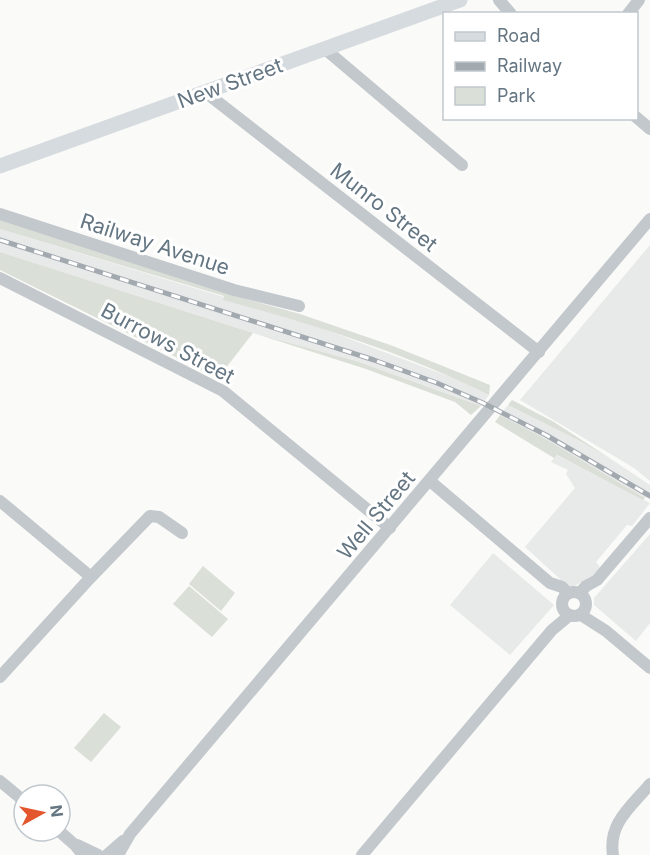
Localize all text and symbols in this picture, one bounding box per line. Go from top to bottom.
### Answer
legend [443,12,638,120]
text: Road [497,25,540,46]
street label: New Street [174,52,286,114]
text: Railway [497,55,562,76]
text: Park [497,85,536,106]
street label: Munro Street [325,157,443,257]
street label: Railway Avenue [77,208,233,280]
street label: Burrows Street [97,297,239,389]
street label: Well Street [332,466,420,564]
north arrow [12,783,72,843]
text: N [46,803,68,818]

